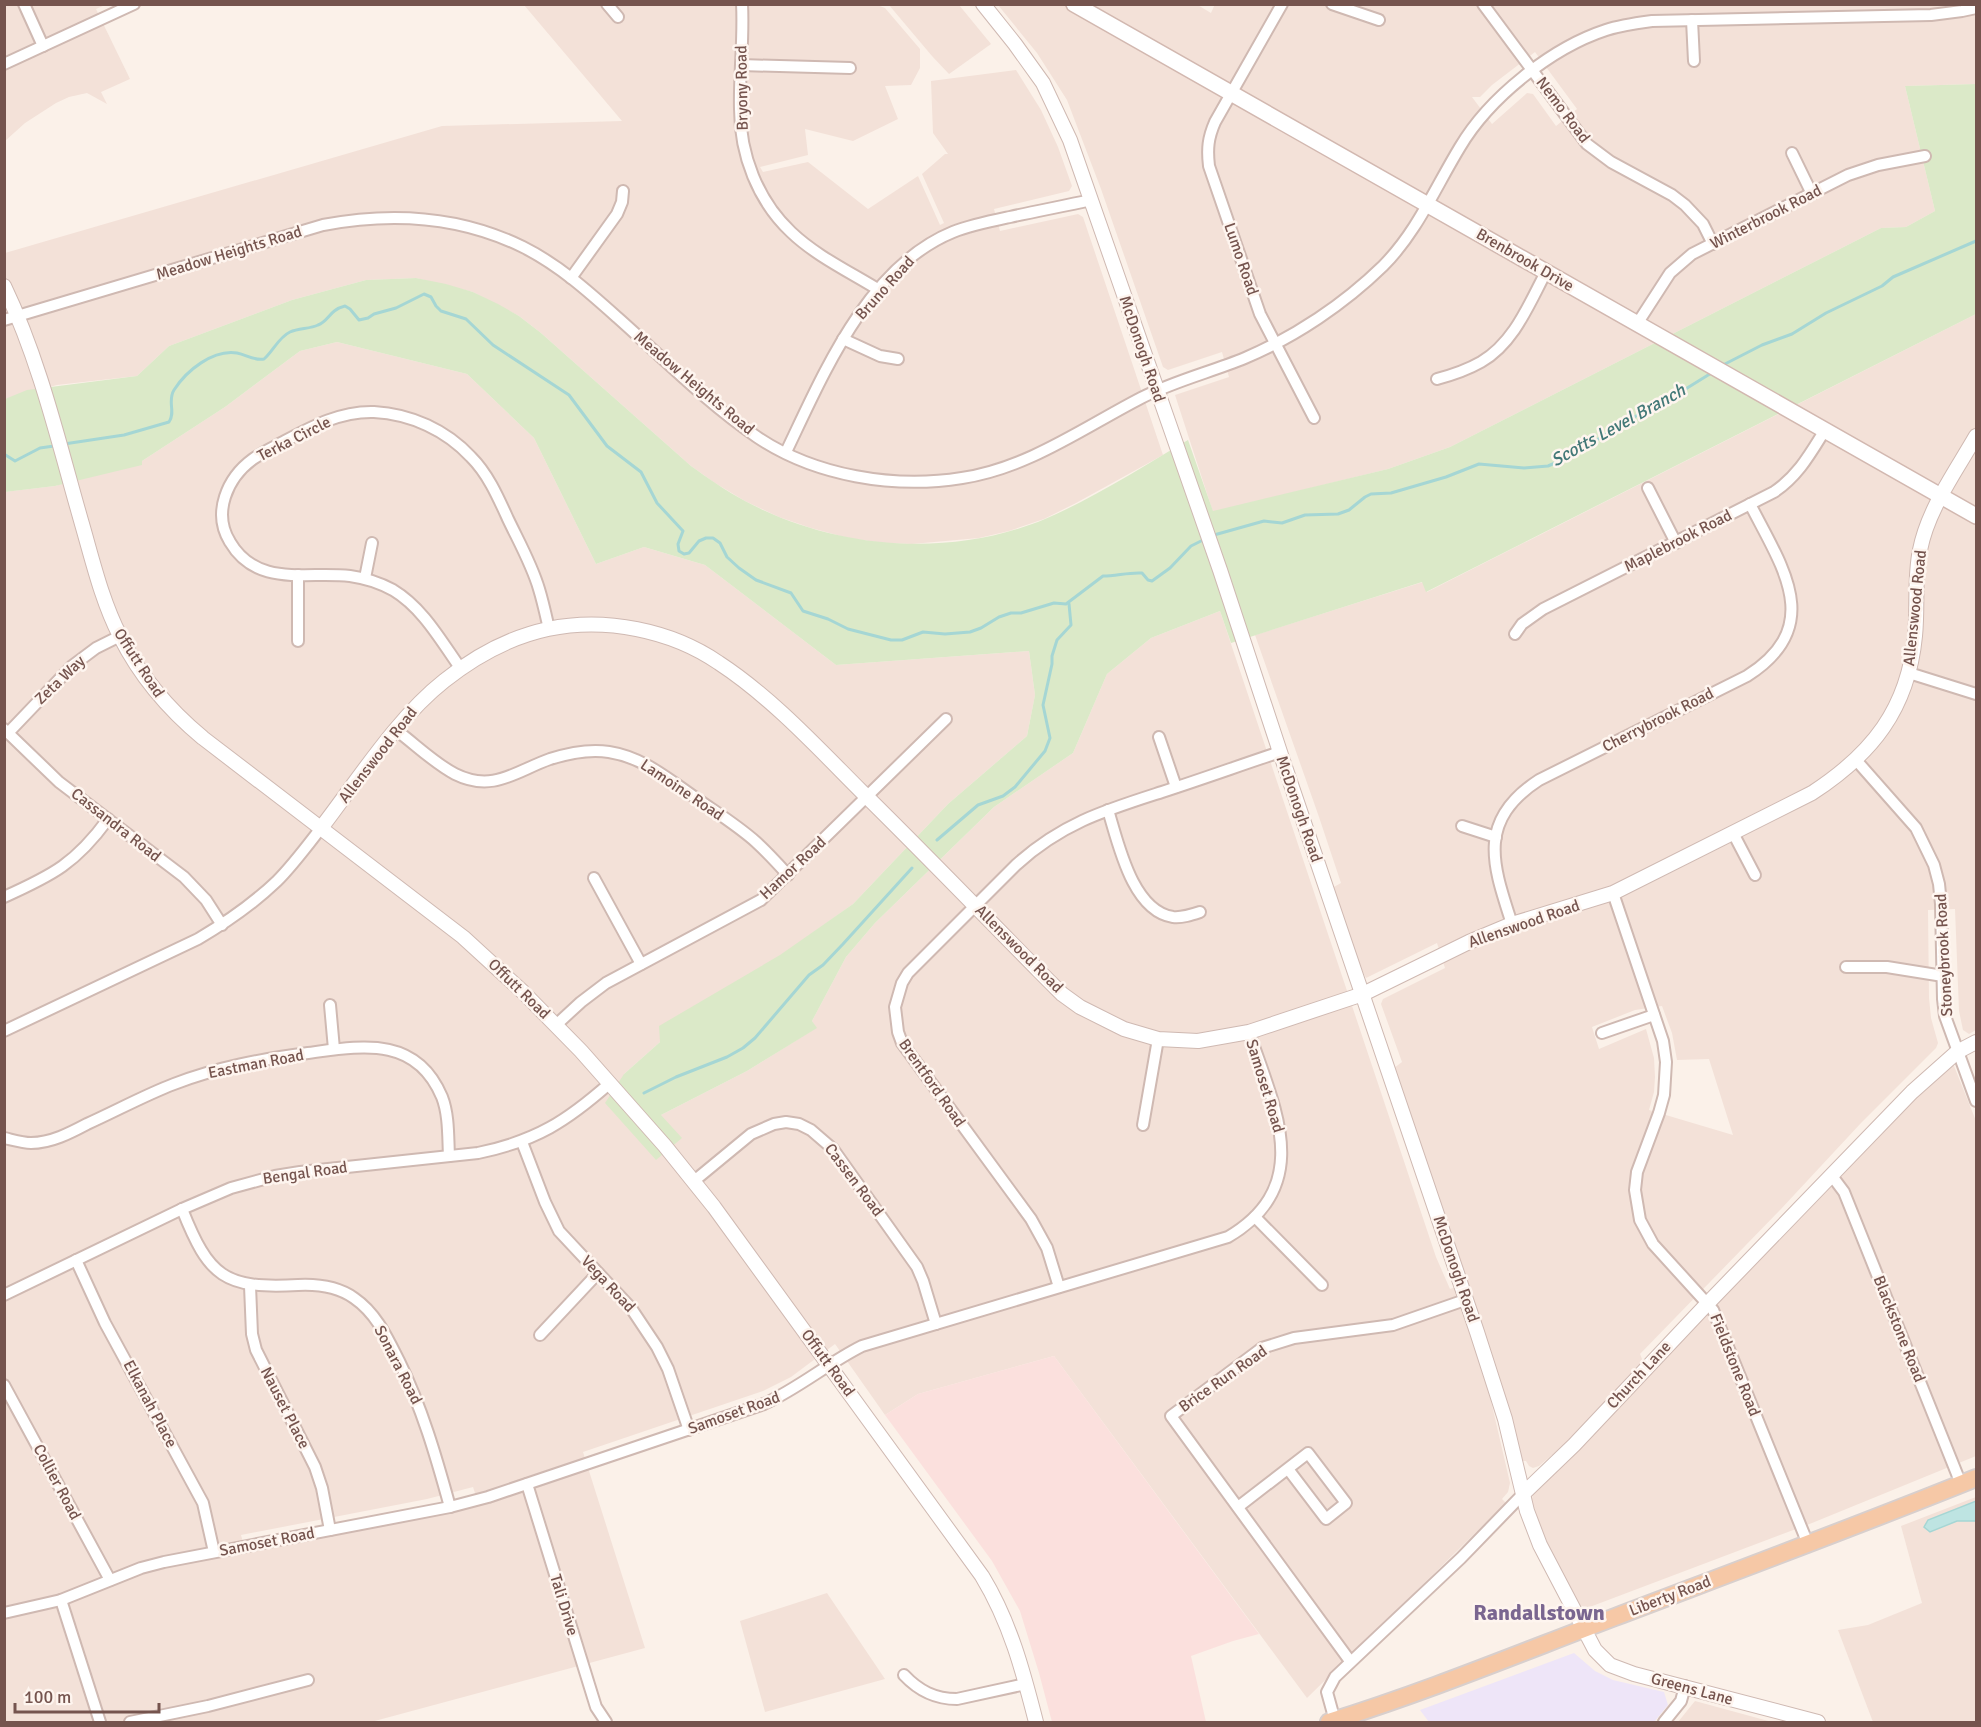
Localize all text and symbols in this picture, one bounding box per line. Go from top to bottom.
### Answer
street label: Bryony Road [731,45,753,131]
street label: Nemo Road [1532,73,1594,147]
street label: Winterbrook Road [1707,180,1825,254]
street label: Lumo Road [1219,220,1263,298]
street label: Meadow Heights Road [154,221,304,285]
street label: Brenbrook Drive [1472,224,1578,296]
street label: Bruno Road [851,252,919,324]
street label: McDonogh Road [1114,293,1170,405]
street label: Meadow Heights Road [630,327,758,439]
water label: Scotts Level Branch [1547,378,1690,471]
street label: Terka Circle [254,412,334,466]
street label: Maplebrook Road [1621,505,1735,577]
street label: Allenswood Road [1899,549,1931,667]
street label: Offutt Road [109,625,169,701]
street label: Zeta Way [31,651,90,709]
street label: Cherrybrook Road [1599,683,1717,757]
street label: Allenswood Road [334,703,422,807]
street label: McDonogh Road [1271,753,1327,865]
street label: Lamoine Road [637,755,727,825]
street label: Cassandra Road [67,784,165,866]
street label: Hamor Road [756,832,830,904]
street label: Stoneybrook Road [1931,893,1957,1017]
street label: Allenswood Road [1466,896,1582,952]
street label: Allenswood Road [971,901,1067,997]
street label: Offutt Road [484,955,554,1023]
street label: Brentford Road [894,1035,970,1131]
street label: Samoset Road [1241,1037,1289,1135]
street label: Eastman Road [206,1045,306,1083]
street label: Cassen Road [820,1140,888,1220]
street label: Bengal Road [261,1157,349,1189]
street label: McDonogh Road [1428,1213,1484,1325]
street label: Vega Road [577,1251,639,1317]
street label: Blackstone Road [1869,1273,1929,1385]
street label: Fieldstone Road [1705,1311,1765,1419]
street label: Sonara Road [370,1322,426,1408]
street label: Offutt Road [797,1325,859,1401]
street label: Church Lane [1603,1337,1675,1413]
street label: Brice Run Road [1175,1341,1271,1417]
street label: Elkanah Place [119,1357,181,1451]
street label: Nauset Place [256,1364,314,1452]
street label: Samoset Road [685,1387,783,1439]
street label: Collier Road [29,1441,85,1523]
street label: Samoset Road [218,1523,316,1561]
street label: Liberty Road [1626,1571,1714,1621]
street label: Tali Drive [545,1572,583,1638]
district label: Randallstown [1473,1599,1605,1626]
street label: Greens Lane [1649,1668,1735,1710]
scale bar [15,1676,159,1714]
text: 100 m [24,1686,71,1708]

